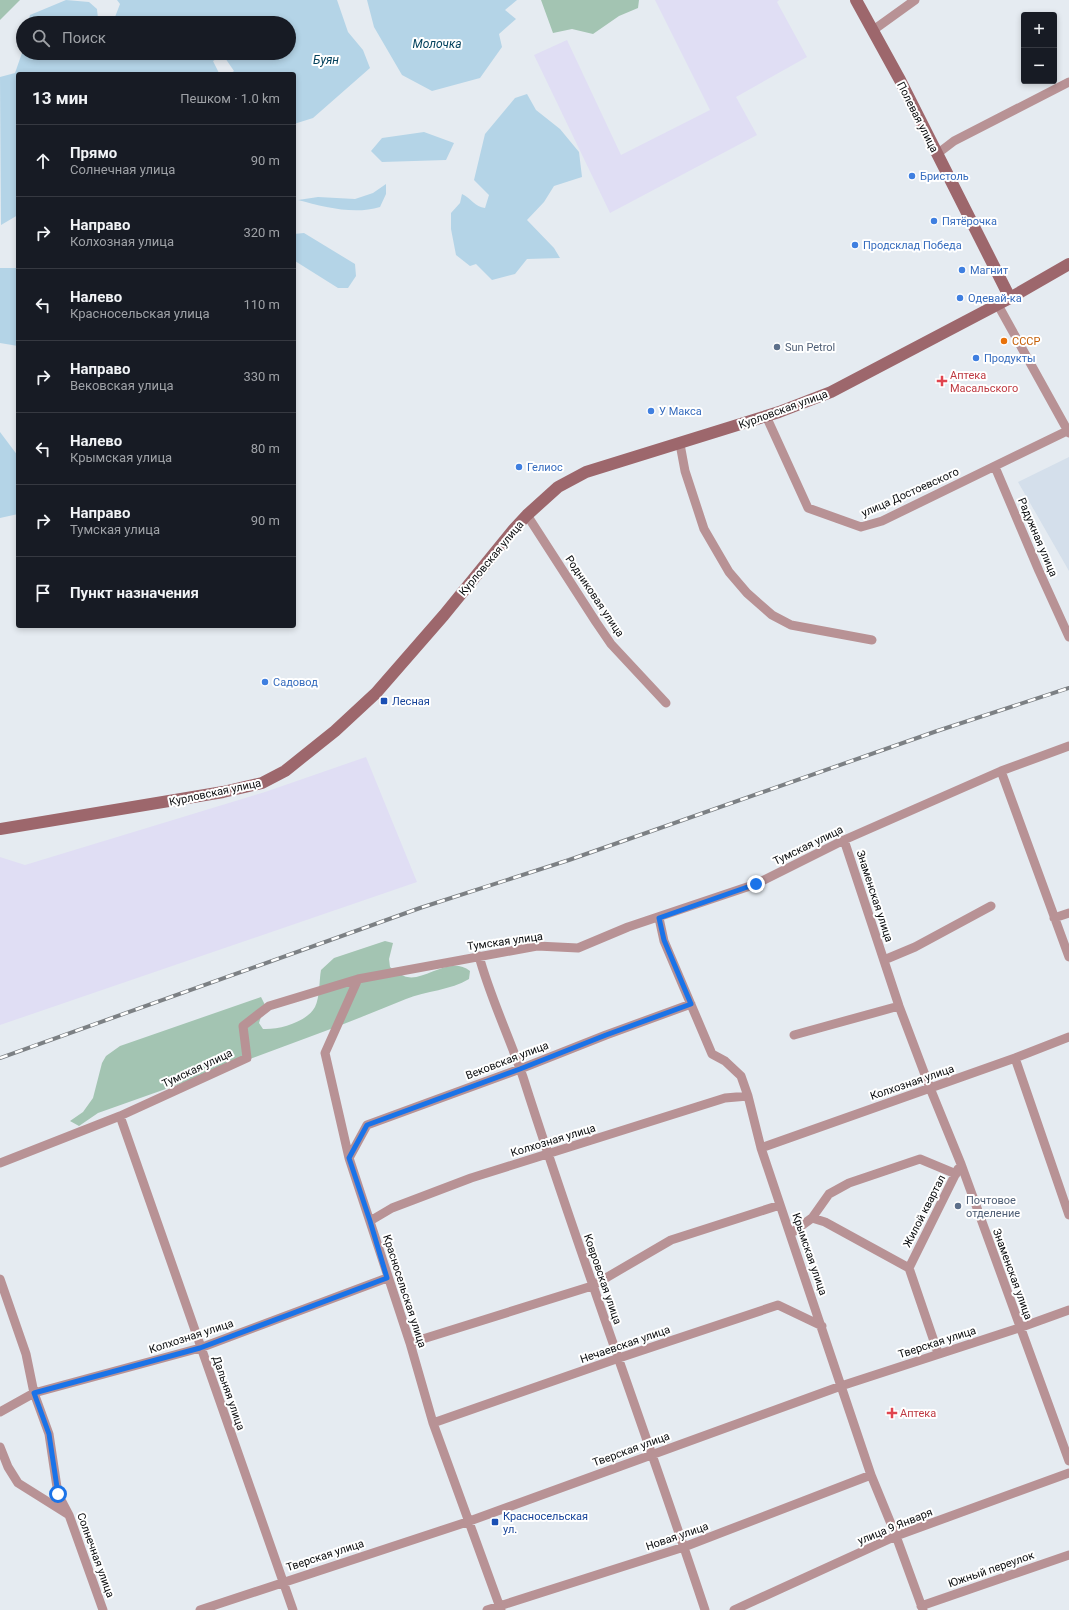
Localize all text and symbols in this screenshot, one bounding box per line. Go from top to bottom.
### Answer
map controls [1021,12,1057,84]
button: + [1021,12,1057,48]
search box [16,16,296,60]
icon: search [30,27,52,49]
text: Поиск [62,29,106,47]
water label: Молочка [412,37,462,51]
button: − [1021,48,1057,84]
water label: Буян [313,53,339,67]
street label: Полевая улица [894,80,941,155]
text: 13 мин [32,88,88,108]
text: Пешком · 1.0 km [180,91,280,106]
text: Прямо [70,144,117,162]
icon: ahead [32,150,54,172]
text: 90 m [251,153,280,168]
text: Солнечная улица [70,162,175,177]
place label: Бристоль [920,170,969,183]
marker: Бристоль [907,171,917,181]
place label: Пятёрочка [942,215,997,228]
text: Направо [70,216,131,234]
marker: Пятёрочка [929,216,939,226]
icon: right [32,222,54,244]
text: 320 m [243,225,280,240]
text: Колхозная улица [70,234,174,249]
place label: Продсклад Победа [863,239,962,252]
marker: Продсклад Победа [850,240,860,250]
place label: Магнит [970,264,1009,277]
marker: Магнит [957,265,967,275]
text: Налево [70,288,122,306]
place label: Одевай-ка [968,292,1022,305]
marker: Одевай-ка [955,293,965,303]
icon: left [32,294,54,316]
text: 110 m [243,297,280,312]
text: Красносельская улица [70,306,210,321]
place label: СССР [1012,335,1040,348]
marker: СССР [999,336,1009,346]
place label: Sun Petrol [785,341,835,354]
marker: Sun Petrol [772,342,782,352]
place label: Продукты [984,352,1036,365]
marker: Продукты [971,353,981,363]
text: Направо [70,360,131,378]
icon: right [32,366,54,388]
text: 330 m [243,369,280,384]
place label: Аптека Масальского [950,369,1018,395]
marker: Аптека Масальского [937,376,947,386]
text: Вековская улица [70,378,174,393]
street label: Курловская улица [737,387,829,432]
place label: У Макса [659,405,702,418]
marker: У Макса [646,406,656,416]
text: Налево [70,432,122,450]
icon: left [32,438,54,460]
text: 80 m [251,441,280,456]
text: Крымская улица [70,450,172,465]
place label: Гелиос [527,461,563,474]
marker: Гелиос [514,462,524,472]
street label: улица Достоевского [859,465,961,520]
street label: Радужная улица [1015,496,1060,579]
text: Направо [70,504,131,522]
icon: right [32,510,54,532]
text: 90 m [251,513,280,528]
street label: Курловская улица [456,518,526,598]
text: Тумская улица [70,522,160,537]
street label: Родниковая улица [563,553,627,639]
icon: arrive [32,582,54,604]
text: Пункт назначения [70,584,199,602]
place label: Садовод [273,676,318,689]
marker: Садовод [260,677,270,687]
place label: Лесная [392,695,430,708]
marker: Лесная [379,696,389,706]
street label: Курловская улица [168,776,262,809]
street label: Тумская улица [771,823,845,868]
street label: Знаменская улица [854,849,896,944]
route end [747,875,765,893]
street label: Тумская улица [466,930,544,953]
street label: Вековская улица [464,1039,550,1082]
street label: Тумская улица [160,1046,234,1090]
street label: Колхозная улица [868,1062,956,1103]
street label: Колхозная улица [509,1121,597,1160]
street label: Жилой квартал [901,1173,948,1250]
place label: Почтовое отделение [966,1194,1020,1220]
marker: Почтовое отделение [953,1201,963,1211]
street label: Крымская улица [789,1211,830,1297]
street label: Знаменская улица [990,1227,1035,1321]
street label: Ковровская улица [581,1232,624,1326]
street label: Красносельская улица [380,1233,429,1349]
street label: Колхозная улица [147,1317,235,1356]
street label: Нечаевская улица [578,1323,672,1366]
street label: Тверская улица [897,1324,978,1361]
street label: Дальняя улица [210,1354,247,1432]
place label: Аптека [900,1407,936,1420]
marker: Аптека [887,1408,897,1418]
street label: Тверская улица [591,1430,671,1469]
route start [49,1485,67,1503]
street label: улица 9 Января [856,1506,935,1547]
place label: Красносельская ул. [503,1510,588,1536]
street label: Солнечная улица [74,1511,117,1599]
marker: Красносельская ул. [490,1517,500,1527]
street label: Новая улица [644,1520,710,1553]
street label: Тверская улица [285,1537,366,1574]
street label: Южный переулок [947,1549,1036,1590]

